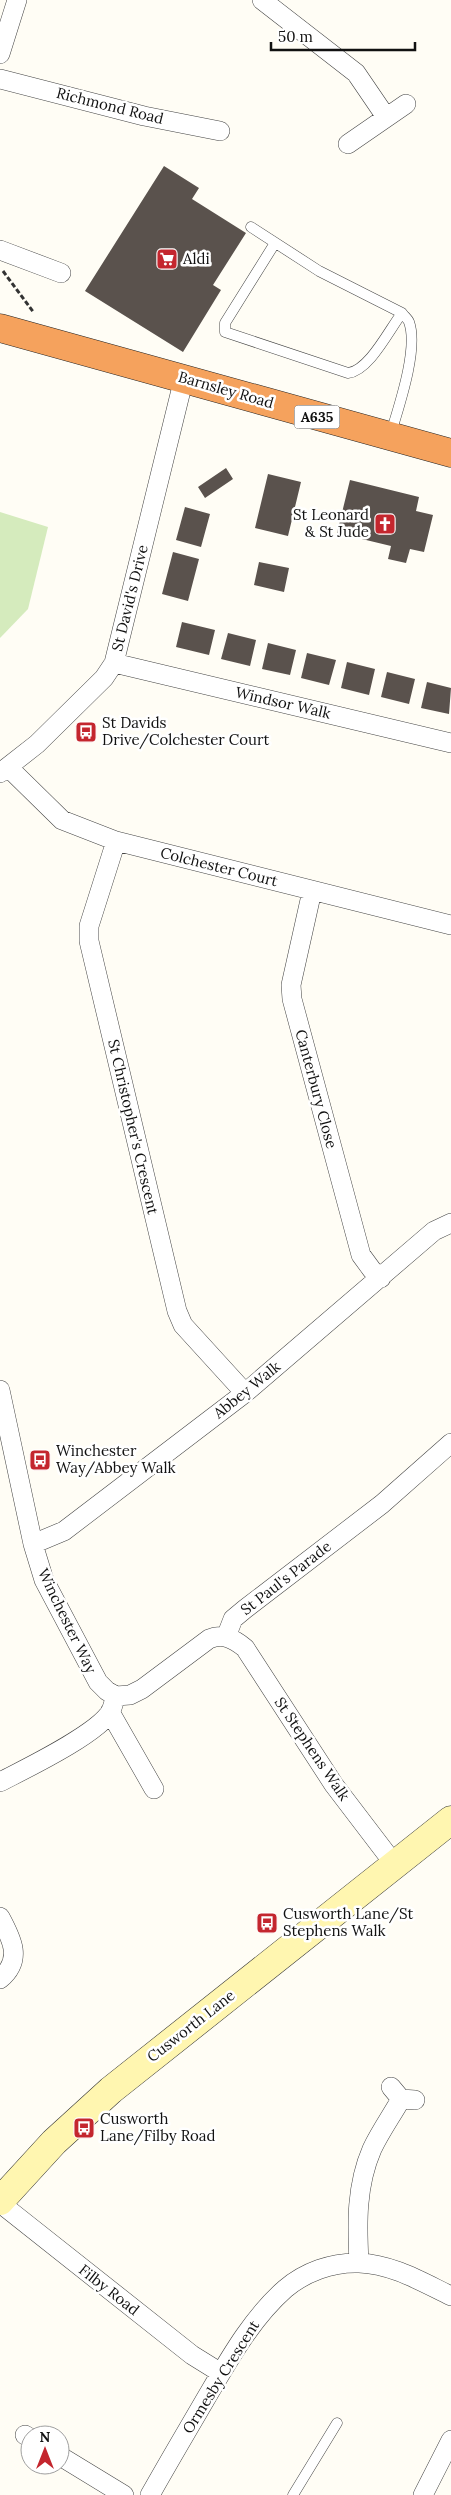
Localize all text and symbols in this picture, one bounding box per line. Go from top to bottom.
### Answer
scale bar [271,20,415,52]
text: 50 m [278,27,313,46]
street label: Richmond Road [55,83,166,128]
supermarket icon: Aldi [155,247,179,271]
place label: Aldi [182,249,210,268]
street label: Barnsley Road [176,367,276,412]
road number: A635 [294,406,340,428]
place label: St Leonard & St Jude [293,505,369,541]
church icon: St Leonard & St Jude [373,512,397,536]
street label: St David's Drive [107,543,152,653]
street label: Windsor Walk [234,682,333,723]
place label: St Davids Drive/Colchester Court [102,713,270,750]
bus stop icon: St Davids Drive/Colchester Court [74,720,98,744]
street label: Colchester Court [158,843,280,890]
street label: Canterbury Close [291,1027,341,1150]
street label: St Christopher's Crescent [104,1037,163,1217]
street label: Abbey Walk [208,1357,284,1423]
place label: Winchester Way/Abbey Walk [56,1441,176,1478]
bus stop icon: Winchester Way/Abbey Walk [28,1448,52,1472]
street label: St Paul's Parade [237,1536,335,1619]
street label: Winchester Way [34,1565,101,1676]
street label: St Stephens Walk [271,1693,354,1804]
place label: Cusworth Lane/St Stephens Walk [283,1904,414,1940]
bus stop icon: Cusworth Lane/St Stephens Walk [255,1911,279,1935]
street label: Cusworth Lane [143,1985,238,2066]
place label: Cusworth Lane/Filby Road [100,2109,216,2146]
bus stop icon: Cusworth Lane/Filby Road [72,2116,96,2140]
street label: Filby Road [75,2260,143,2319]
street label: Ormesby Crescent [178,2316,263,2437]
north arrow [20,2425,70,2475]
text: N [40,2428,51,2446]

